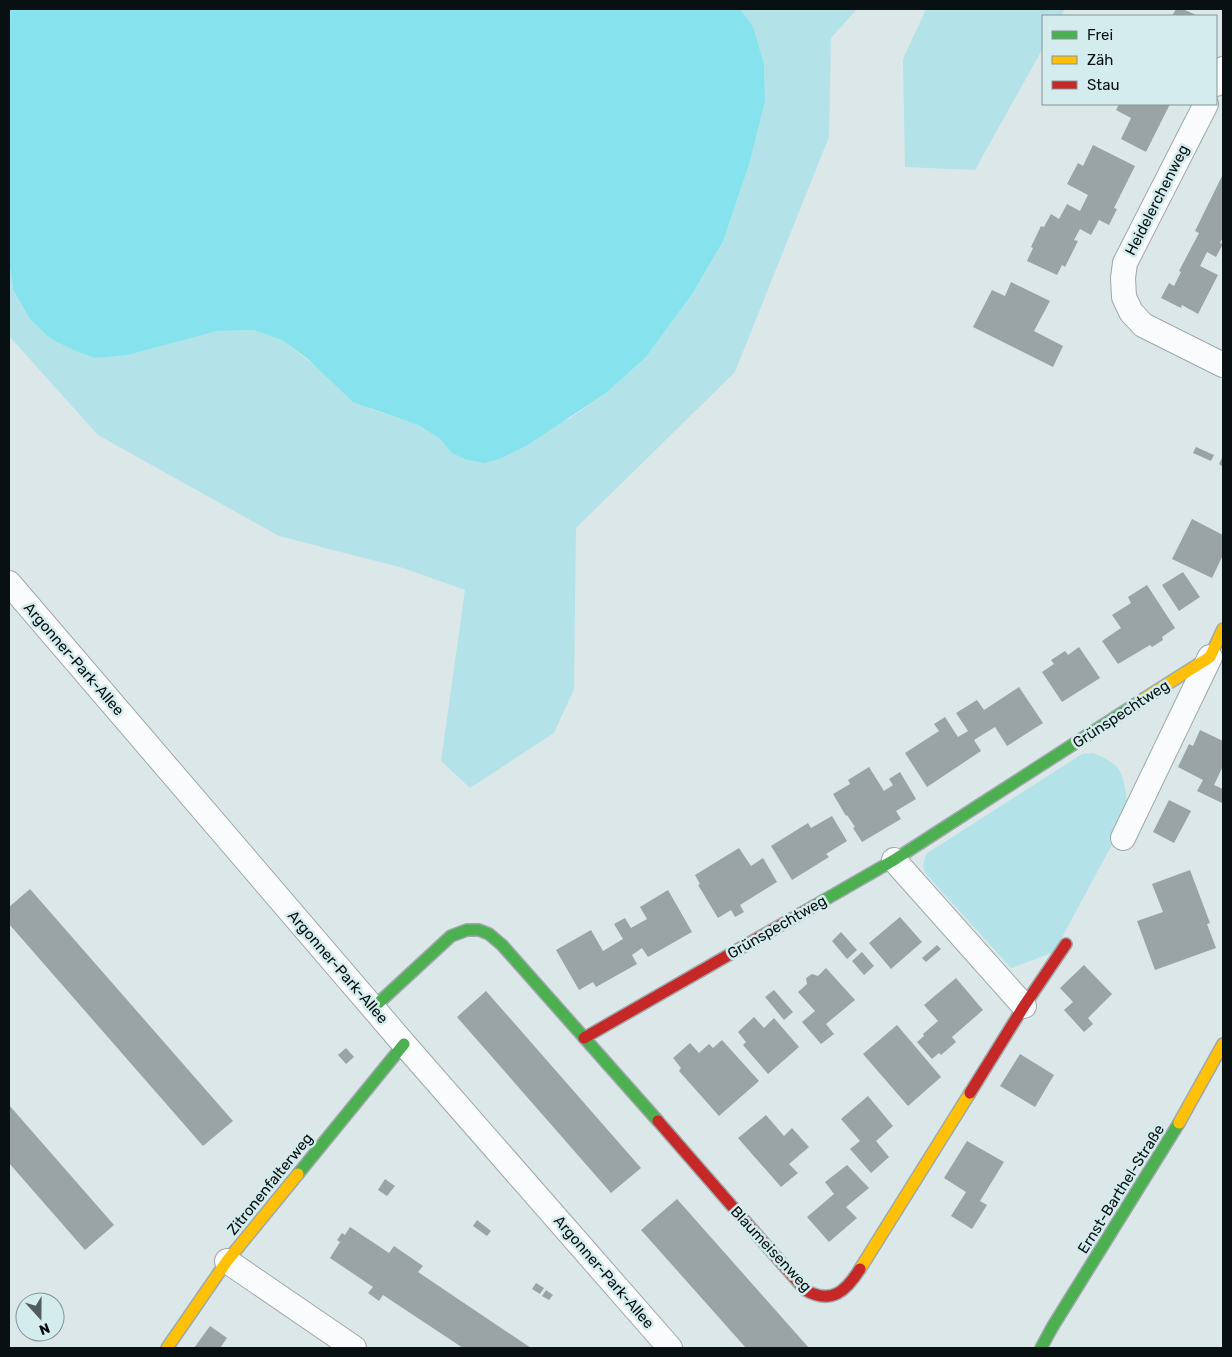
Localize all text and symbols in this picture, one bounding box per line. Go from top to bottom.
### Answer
legend [1042,15,1217,105]
text: Frei [1087,26,1113,44]
text: Zäh [1087,51,1113,69]
text: Stau [1087,76,1120,94]
street label: Heidelerchenweg [1121,142,1193,258]
street label: Argonner-Park-Allee [20,599,128,719]
street label: Grünspechtweg [1069,676,1173,752]
street label: Grünspechtweg [724,891,830,963]
street label: Argonner-Park-Allee [284,907,392,1027]
street label: Ernst-Barthel-Straße [1074,1121,1168,1257]
street label: Zitronenfalterweg [223,1129,317,1239]
street label: Blaumeisenweg [727,1202,815,1296]
street label: Argonner-Park-Allee [550,1212,658,1332]
north arrow [15,1292,65,1342]
text: N [37,1319,52,1338]

